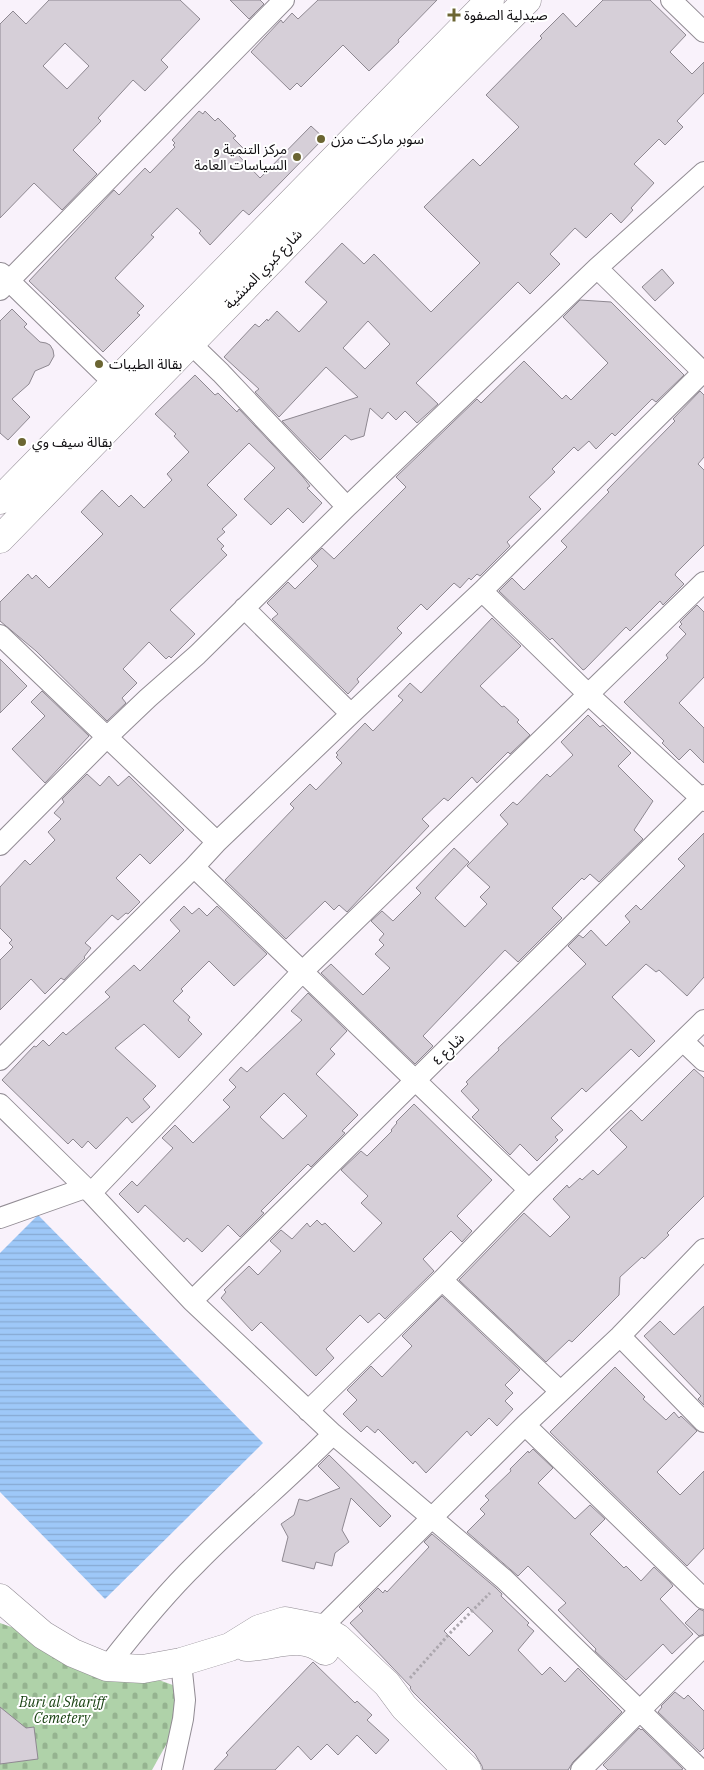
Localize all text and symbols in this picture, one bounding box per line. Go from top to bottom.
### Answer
place label: صيدلية الصفوة [464,6,548,24]
marker: صيدلية الصفوة [448,9,460,21]
place label: سوبر ماركت مزن [331,130,424,148]
marker: سوبر ماركت مزن [315,133,327,145]
place label: مركز التنمية و السياسات العامة [194,140,287,174]
marker: مركز التنمية و السياسات العامة [291,151,303,163]
street label: شارع كبري المنشية [220,225,307,314]
place label: بقالة الطيبات [109,355,183,373]
marker: بقالة الطيبات [93,358,105,370]
place label: بقالة سيف وي [32,433,112,453]
marker: بقالة سيف وي [16,436,28,448]
street label: شارع ٤ [428,1029,469,1070]
park label: Buri al Shariff Cemetery [18,1693,108,1727]

